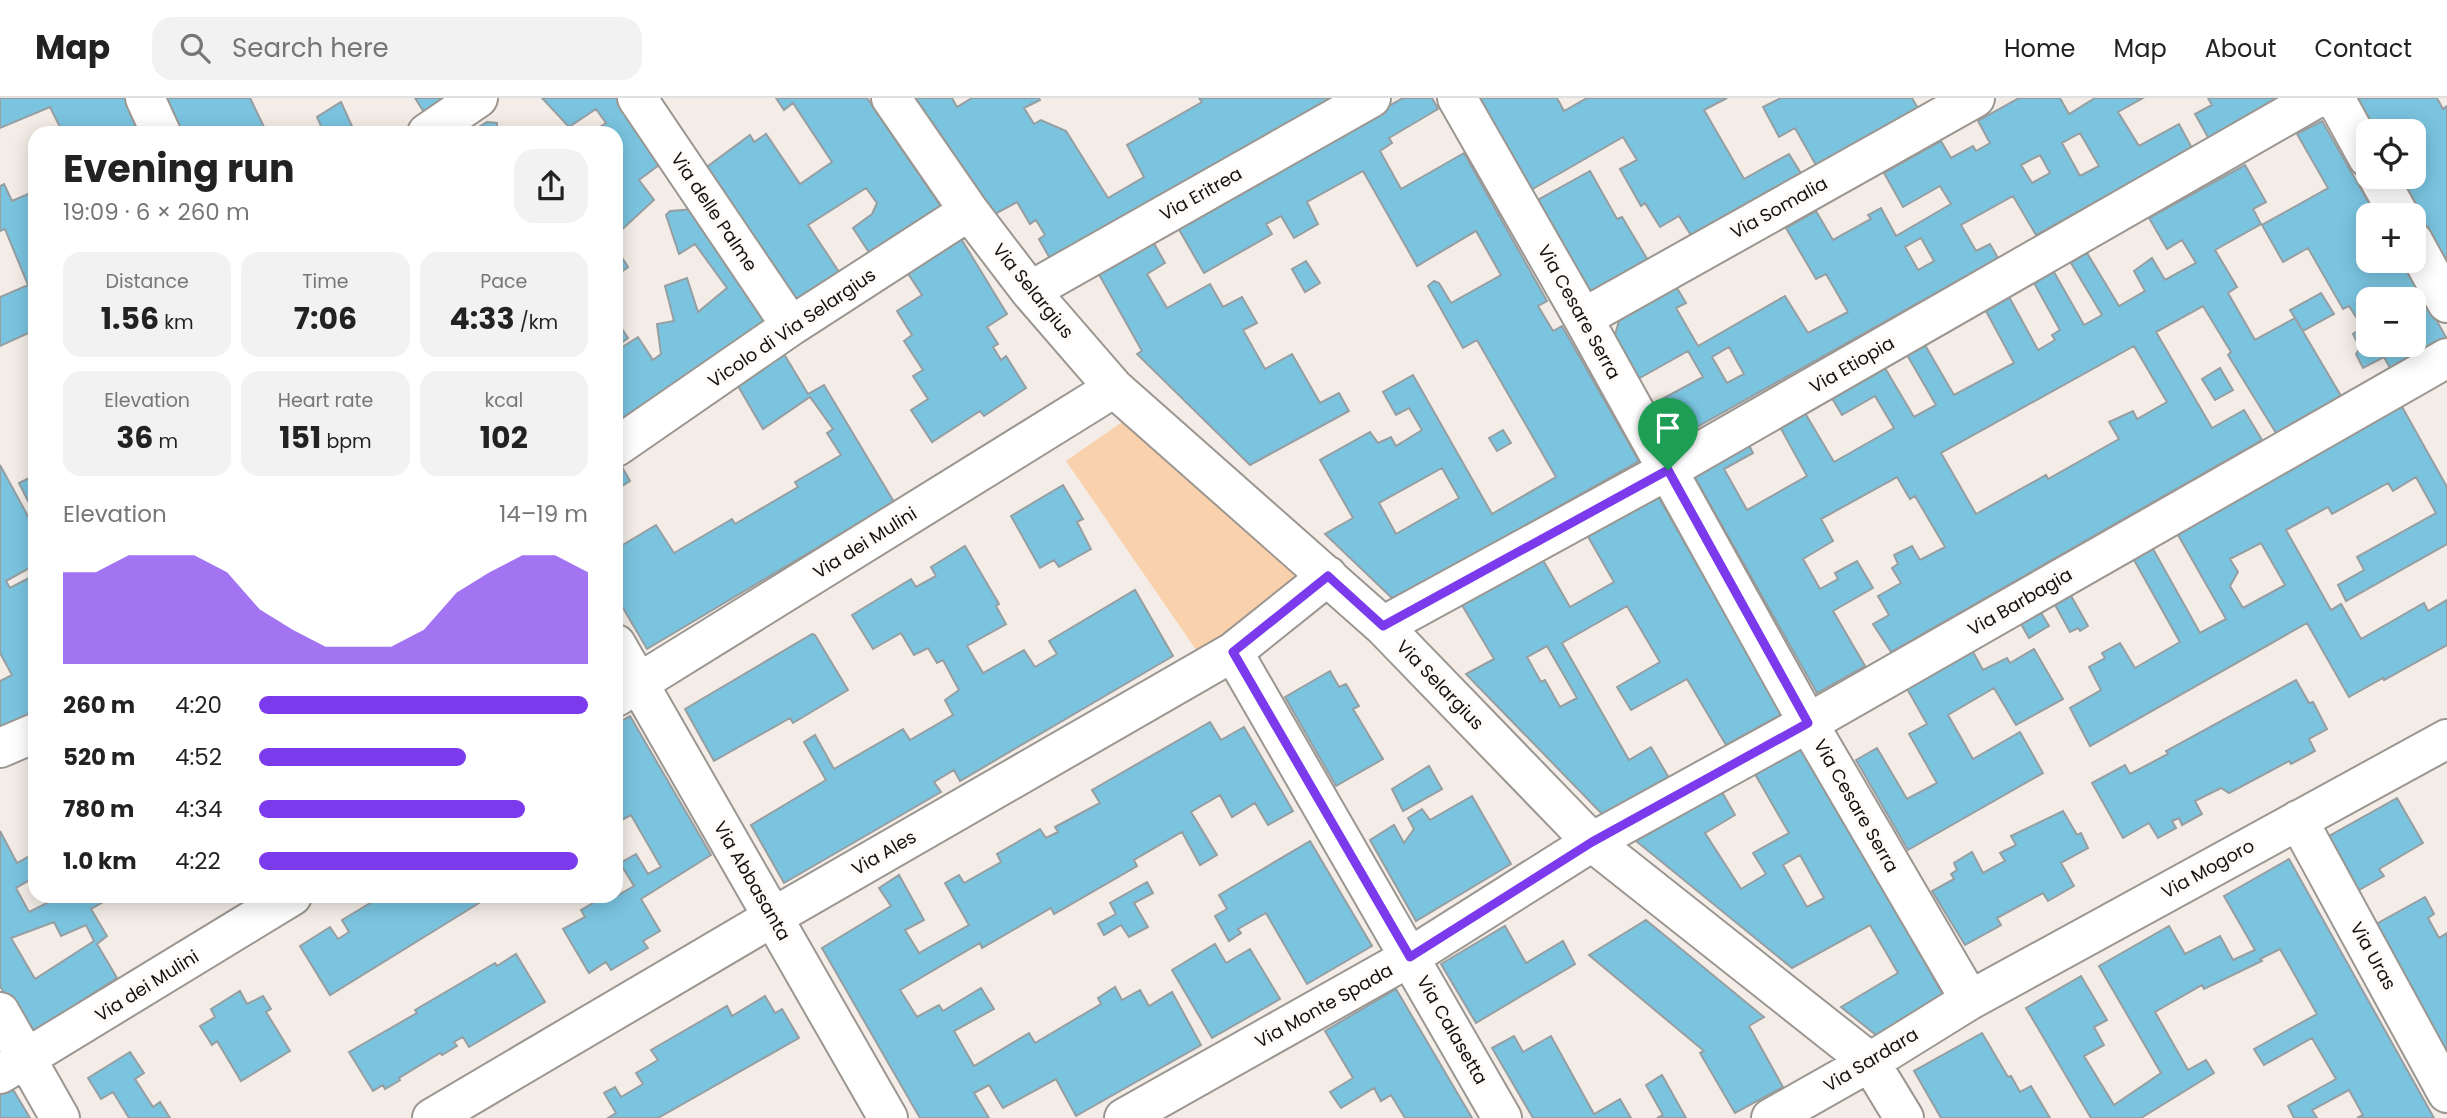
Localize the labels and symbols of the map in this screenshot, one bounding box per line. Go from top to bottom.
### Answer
street label: Via delle Palme [665,147,763,276]
street label: Via Eritrea [1155,161,1246,226]
street label: Via Somalia [1726,171,1832,245]
street label: Via Selargius [987,238,1080,344]
street label: Via Cesare Serra [1532,240,1627,384]
street label: Vicolo di Via Selargius [703,262,881,393]
street label: Via Etiopia [1805,330,1899,399]
pin [1638,398,1698,470]
street label: Via dei Mulini [808,501,921,584]
street label: Via Barbagia [1963,562,2076,642]
street label: Via Selargius [1391,634,1490,735]
street label: Via Cesare Serra [1808,734,1905,877]
street label: Via Abbasanta [708,816,797,945]
street label: Via Ales [847,824,921,881]
street label: Via Mogoro [2157,833,2259,904]
street label: Via Uras [2345,917,2402,994]
street label: Via dei Mulini [90,944,203,1027]
street label: Via Monte Spada [1250,957,1397,1054]
street label: Via Calasetta [1411,971,1494,1089]
street label: Via Sardara [1819,1021,1923,1098]

